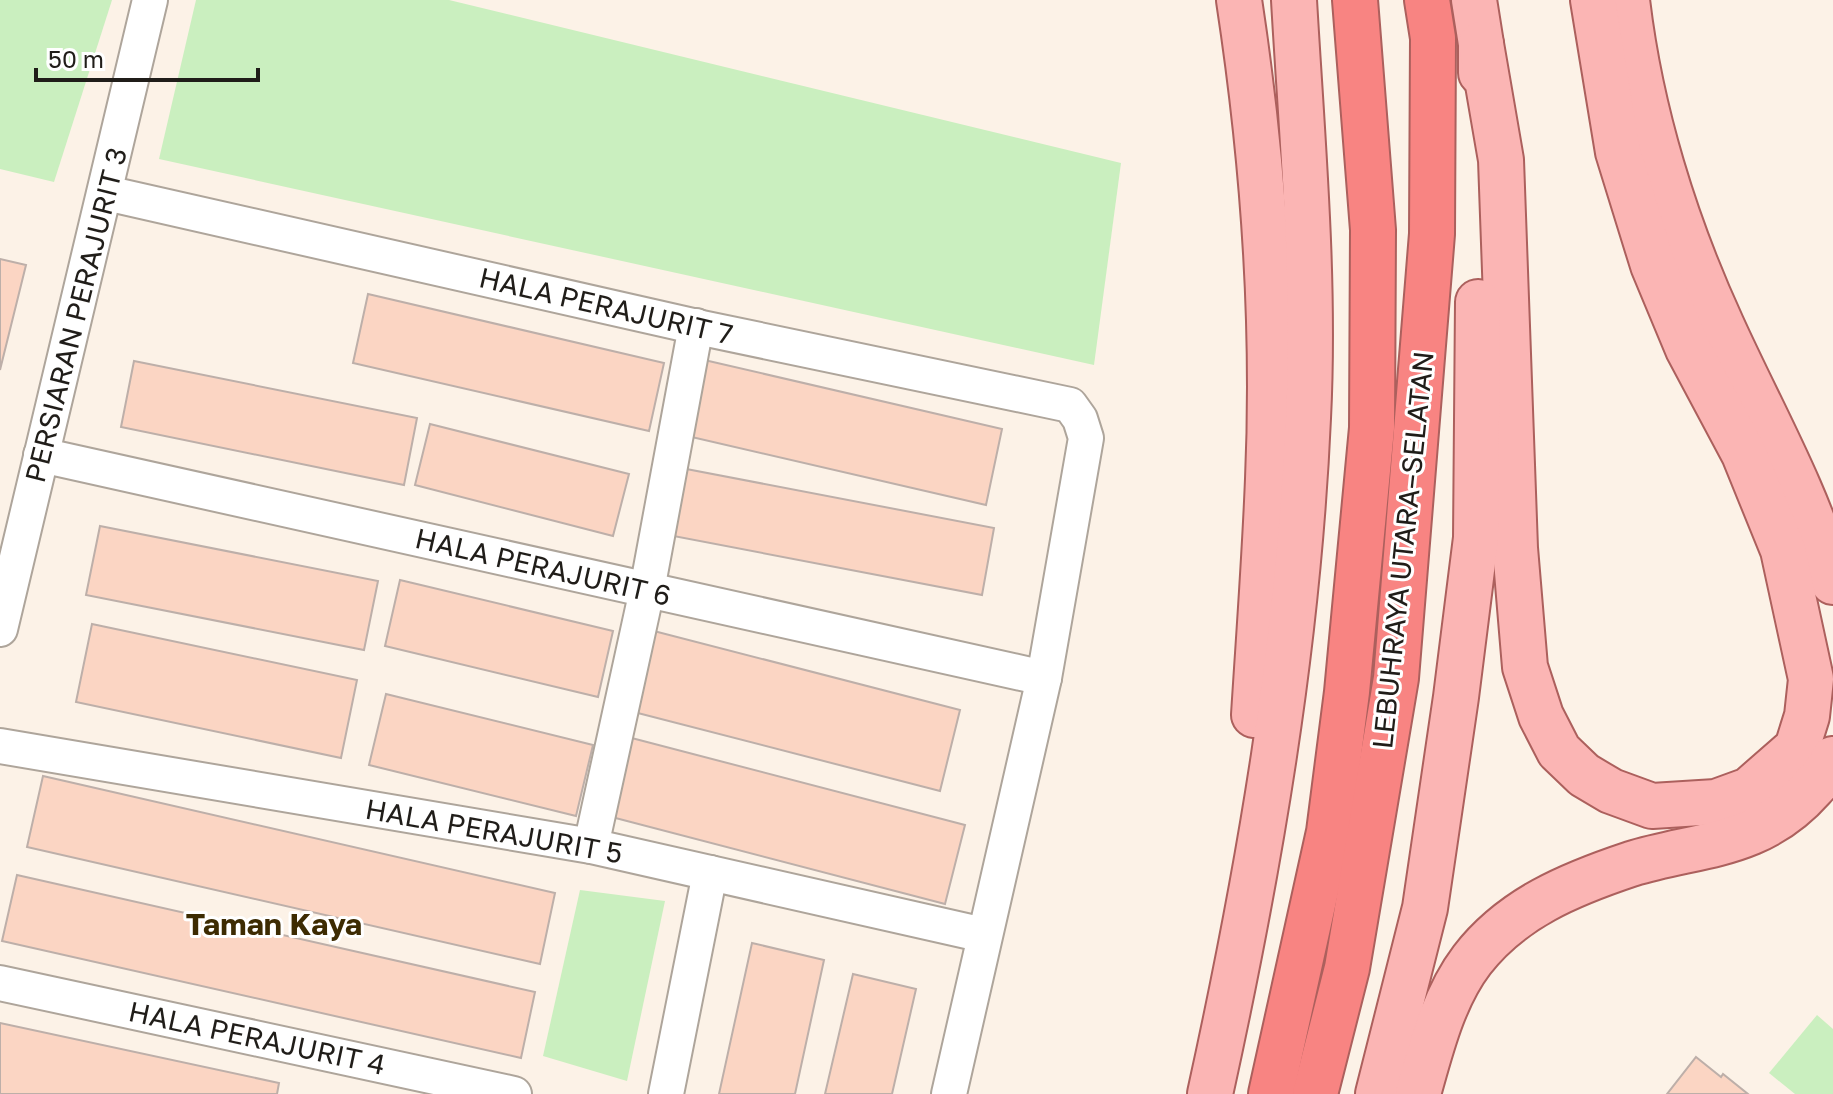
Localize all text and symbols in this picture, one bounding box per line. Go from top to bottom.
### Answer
scale bar [36,32,258,82]
text: 50 m [48,44,104,73]
street label: PERSIARAN PERAJURIT 3 [18,144,133,486]
street label: HALA PERAJURIT 7 [476,260,736,351]
street label: LEBUHRAYA UTARA–SELATAN [1365,349,1440,750]
street label: HALA PERAJURIT 6 [412,521,674,612]
street label: HALA PERAJURIT 5 [363,792,625,869]
district label: Taman Kaya [186,906,362,942]
street label: HALA PERAJURIT 4 [126,994,388,1081]

